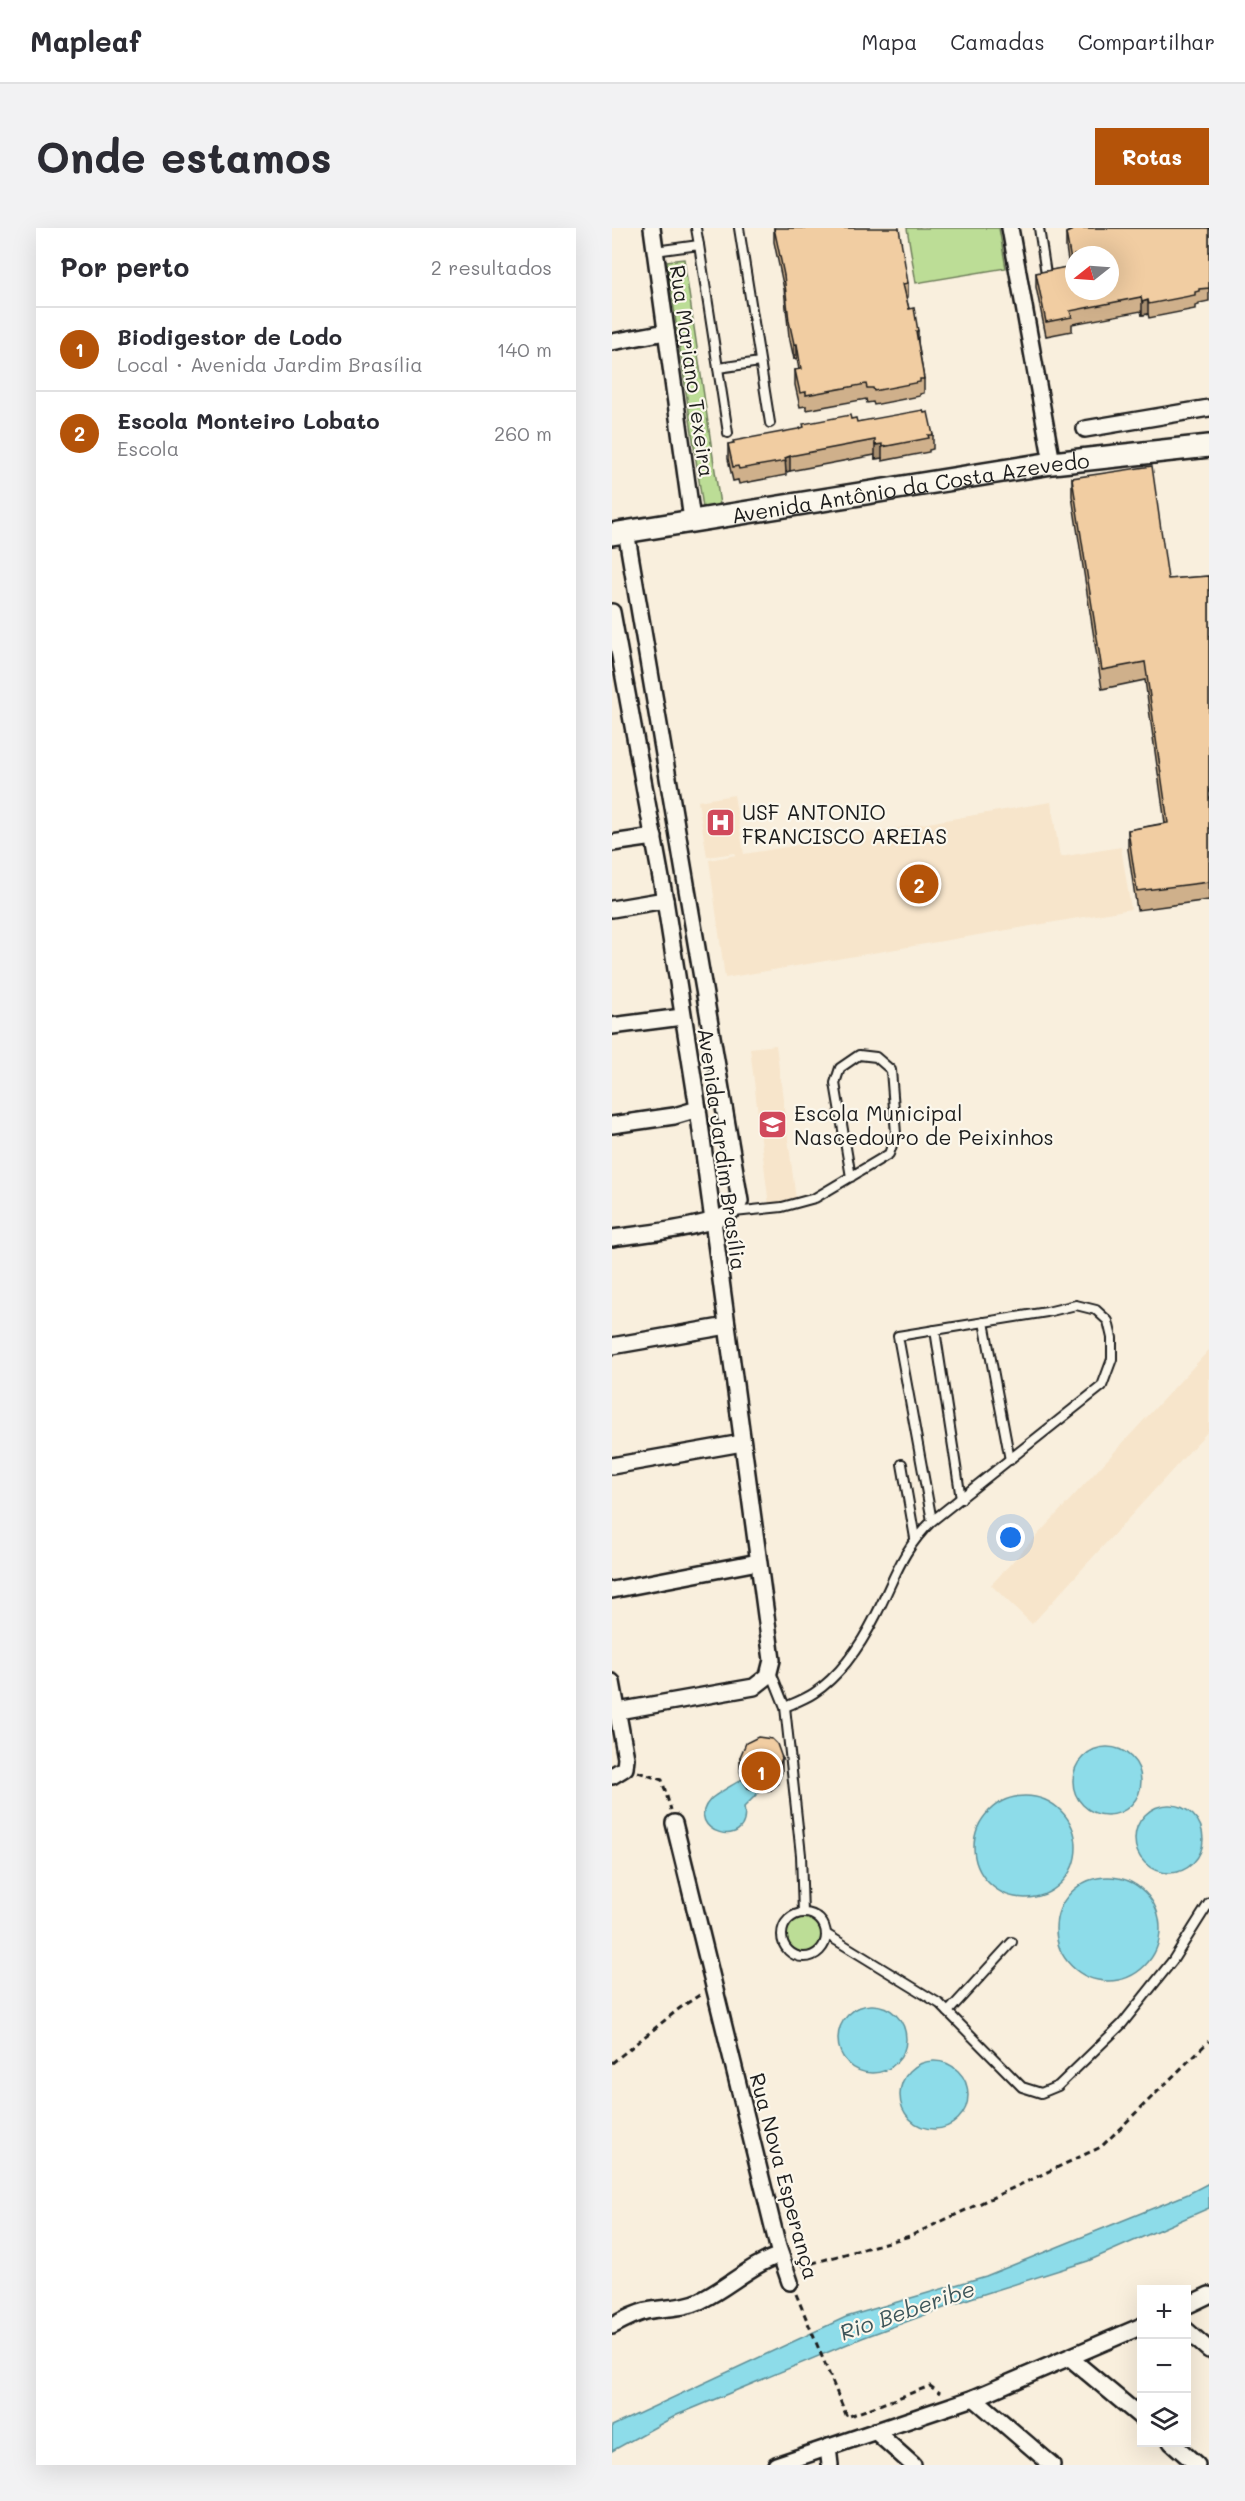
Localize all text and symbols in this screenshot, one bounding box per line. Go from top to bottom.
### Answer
text: Mapleaf [30,23,141,59]
text: Mapa [861,28,917,55]
text: Camadas [950,28,1045,55]
text: Compartilhar [1078,28,1215,55]
button: Rotas [1095,128,1209,185]
text: Onde estamos [36,129,332,184]
north arrow [1065,246,1119,300]
text: Por perto [60,250,189,284]
text: 2 resultados [431,254,552,280]
street label: Rua Mariano Texeira [665,263,721,479]
text: Biodigestor de Lodo [117,322,342,351]
text: 1 [75,336,84,362]
text: 140 m [497,336,552,362]
text: Local · Avenida Jardim Brasília [117,351,423,377]
text: Escola Monteiro Lobato [117,406,380,435]
text: 2 [74,420,85,446]
text: 260 m [494,420,552,446]
text: Escola [117,435,179,461]
street label: Avenida Antônio da Costa Azevedo [729,446,1091,528]
place label: USF ANTONIO FRANCISCO AREIAS [742,798,947,849]
hospital icon: USF ANTONIO FRANCISCO AREIAS [705,807,737,839]
pin: 2 [900,862,938,906]
street label: Avenida Jardim Brasília [693,1026,753,1272]
place label: Escola Municipal Nascedouro de Peixinhos [794,1099,1054,1150]
school or university icon: Escola Municipal Nascedouro de Peixinhos [757,1108,789,1140]
your location [996,1523,1025,1552]
pin: 1 [742,1748,780,1794]
street label: Rua Nova Esperança [744,2070,826,2282]
water label: Rio Beberibe [836,2273,978,2347]
map controls [1137,2285,1191,2447]
button: + [1137,2285,1191,2339]
button: − [1137,2339,1191,2393]
button: layers [1137,2393,1191,2447]

